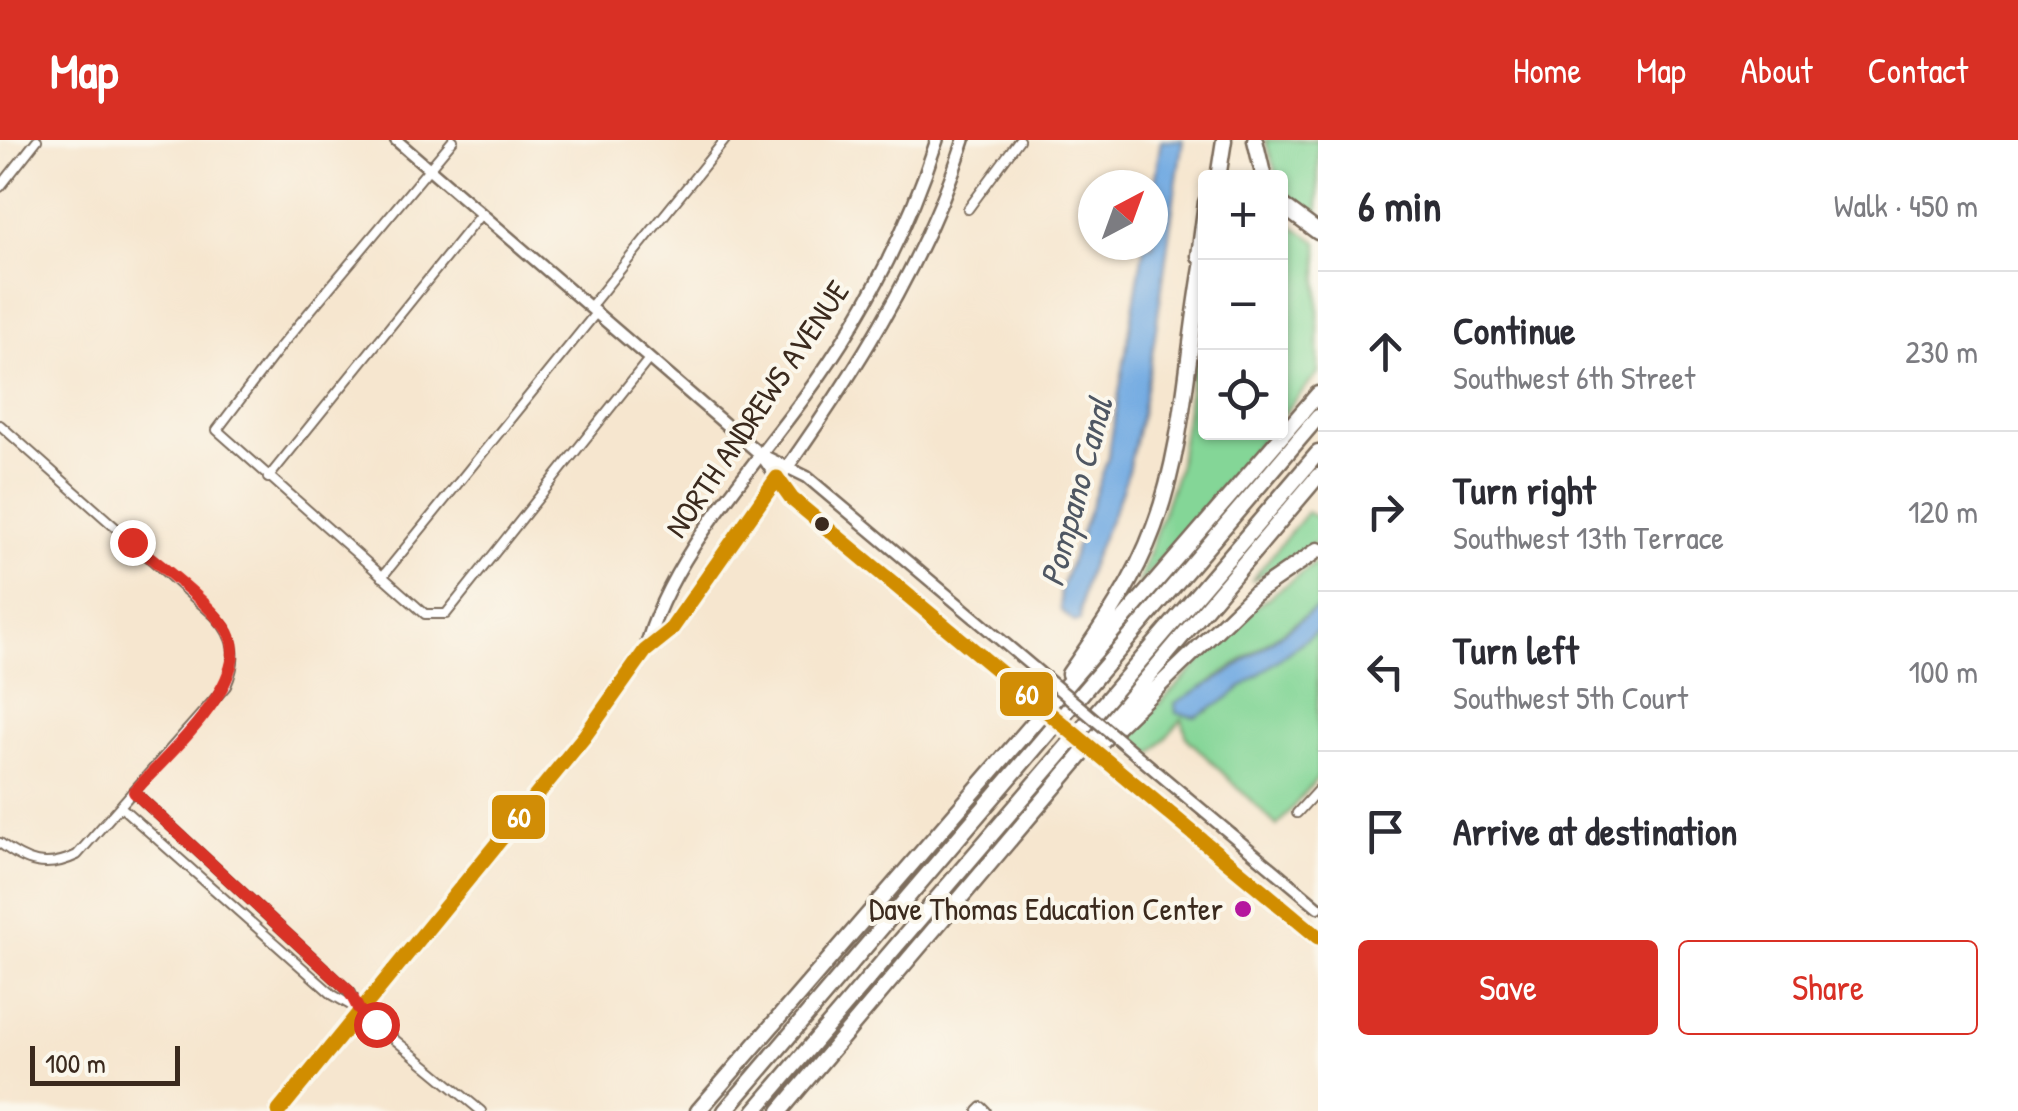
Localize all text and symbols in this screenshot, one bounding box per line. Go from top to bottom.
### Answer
text: Map [50,38,118,103]
text: Home [1513,47,1581,94]
text: Map [1636,47,1686,94]
text: About [1741,47,1813,94]
text: Contact [1868,47,1968,94]
north arrow [1078,170,1168,260]
map controls [1198,170,1288,440]
button: + [1198,170,1288,260]
text: 6 min [1358,177,1441,234]
text: Walk · 450 m [1834,184,1978,227]
button: − [1198,260,1288,350]
street label: NORTH ANDREWS AVENUE [654,272,859,546]
text: Continue [1453,304,1575,356]
icon: ahead [1358,324,1413,379]
text: 230 m [1905,330,1978,373]
button: locate [1198,350,1288,440]
text: Southwest 6th Street [1453,356,1695,399]
water label: Pompano Canal [1028,391,1124,591]
text: Turn right [1453,464,1596,516]
icon: right [1358,484,1413,539]
text: 120 m [1908,490,1978,533]
unlabelled marker [812,514,832,534]
text: Southwest 13th Terrace [1453,516,1724,559]
route end [110,520,156,566]
text: Turn left [1453,624,1578,676]
icon: left [1358,644,1413,699]
text: 100 m [1909,650,1978,693]
line badge: 60 [998,670,1055,718]
text: 60 [1015,675,1039,713]
text: Southwest 5th Court [1453,676,1688,719]
line badge: 60 [490,793,547,841]
text: 60 [507,798,531,836]
icon: arrive [1358,804,1413,859]
text: Arrive at destination [1453,805,1737,857]
place label: Dave Thomas Education Center [869,887,1223,930]
marker: Dave Thomas Education Center [1232,898,1254,920]
button: Save [1358,940,1658,1035]
button: Share [1678,940,1978,1035]
route start [354,1002,400,1048]
scale bar [30,1041,180,1086]
text: 100 m [45,1044,106,1082]

